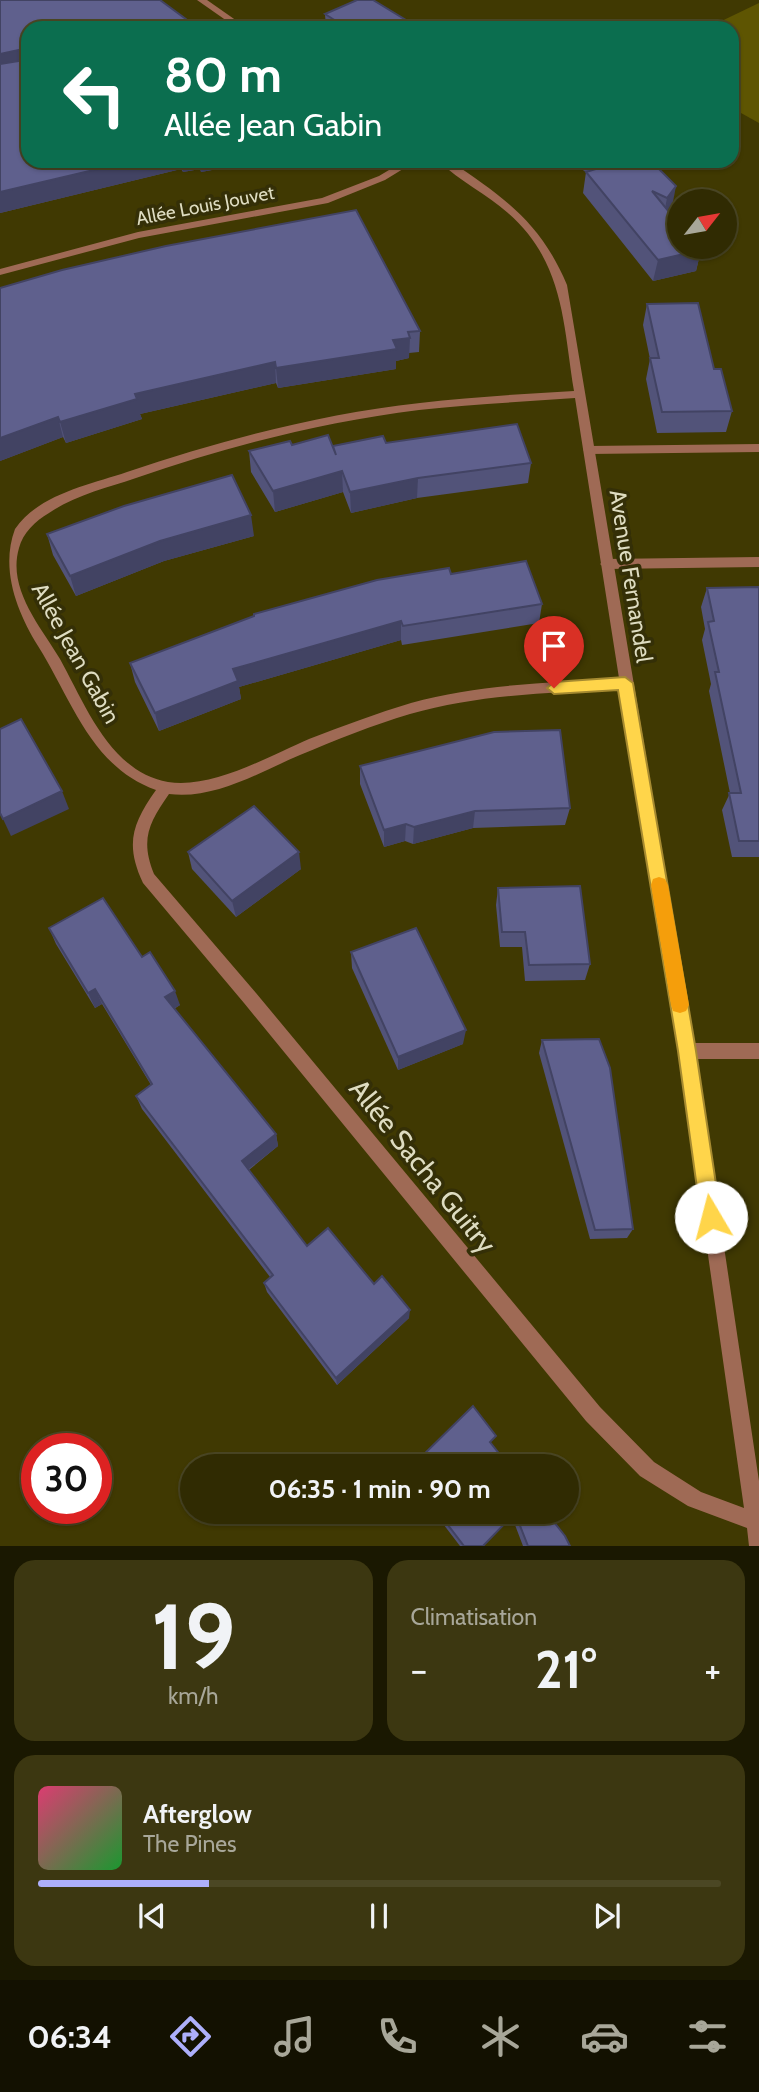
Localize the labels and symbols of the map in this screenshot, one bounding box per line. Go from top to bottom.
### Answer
street label: Allée Louis Jouvet [134,181,277,230]
north arrow [667,189,737,259]
street label: Avenue Fernandel [603,487,659,665]
street label: Allée Jean Gabin [26,578,126,728]
pin [524,616,584,688]
street label: Allée Sacha Guitry [342,1072,504,1260]
position arrow [674,1180,748,1254]
speed limit sign: 30 [21,1433,112,1524]

